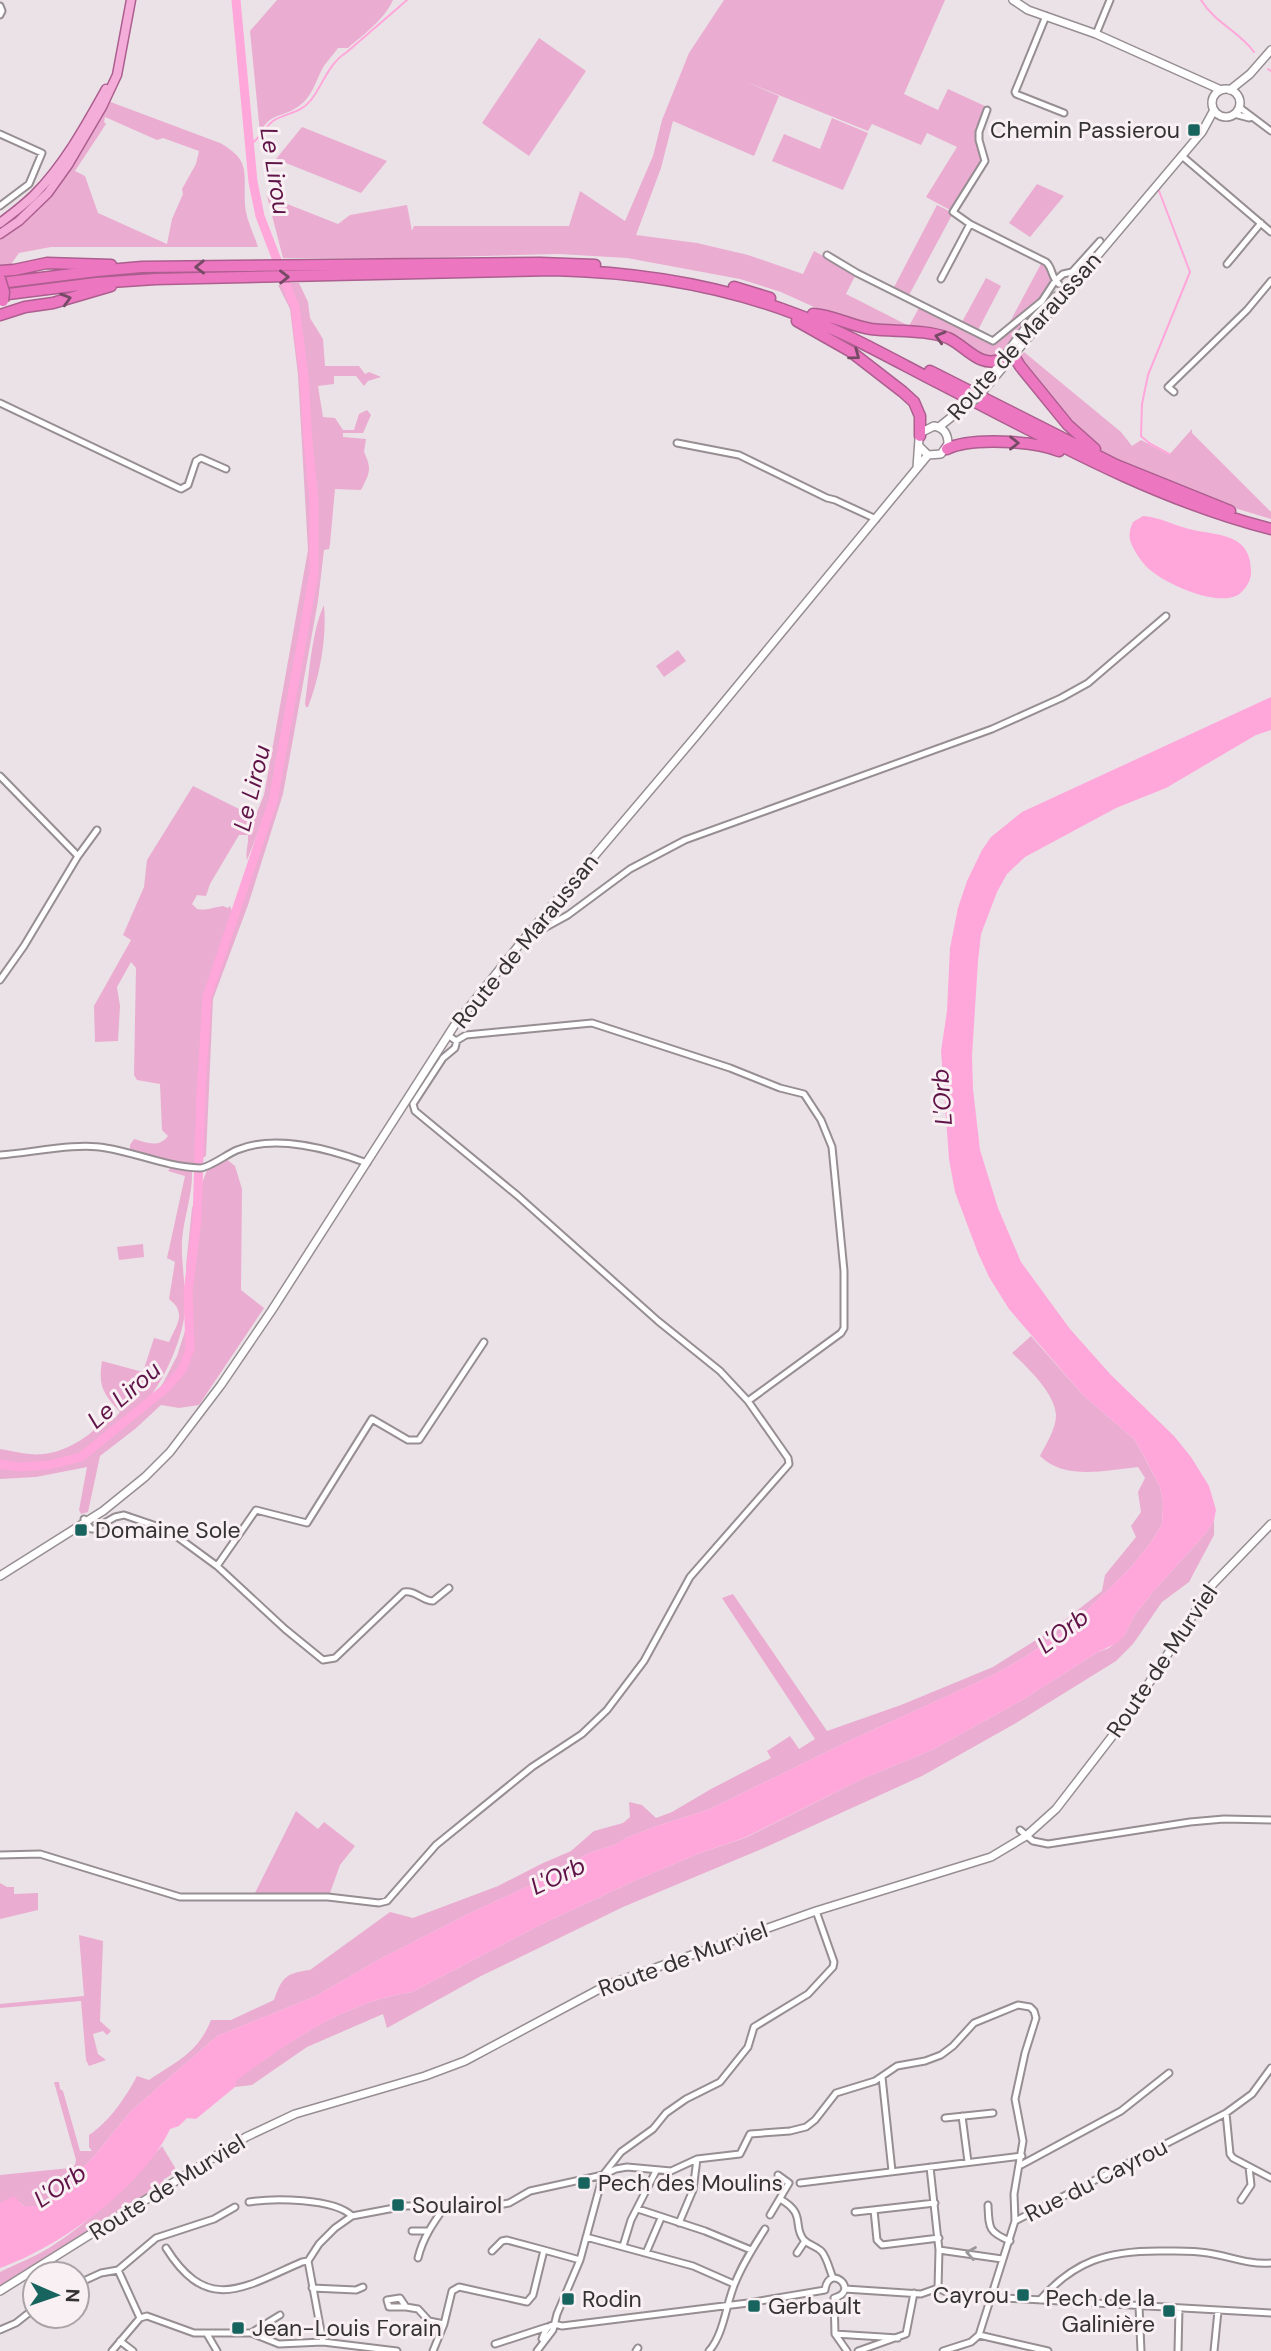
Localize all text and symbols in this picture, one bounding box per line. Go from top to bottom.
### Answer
place label: Chemin Passierou [990,115,1180,145]
marker: Chemin Passierou [1186,122,1202,138]
water label: Le Lirou [253,125,298,217]
street label: Route de Maraussan [941,246,1107,426]
one-way arrow [194,259,205,275]
one-way arrow [279,269,290,284]
one-way arrow [60,293,72,307]
one-way arrow [935,331,947,345]
one-way arrow [847,347,860,360]
one-way arrow [1009,435,1020,451]
water label: Le Lirou [226,741,277,834]
street label: Route de Maraussan [445,848,605,1034]
water label: L'Orb [924,1068,959,1126]
water label: Le Lirou [80,1354,167,1435]
place label: Domaine Sole [95,1515,241,1545]
marker: Domaine Sole [73,1522,89,1538]
street label: Route de Murviel [1100,1579,1224,1743]
water label: L'Orb [1031,1601,1095,1660]
water label: L'Orb [525,1849,590,1902]
street label: Route de Murviel [594,1914,772,2004]
street label: Route de Murviel [84,2127,250,2247]
street label: Rue du Cayrou [1020,2131,1172,2229]
water label: L'Orb [27,2157,92,2214]
place label: Pech des Moulins [598,2168,783,2198]
marker: Pech des Moulins [576,2175,592,2191]
place label: Soulairol [412,2190,502,2220]
marker: Soulairol [390,2197,406,2213]
one-way arrow [965,2246,977,2261]
north arrow [21,2260,91,2330]
place label: Cayrou [933,2280,1009,2310]
place label: Pech de la Galinière [1046,2283,1155,2339]
place label: Rodin [582,2284,642,2314]
marker: Cayrou [1015,2287,1031,2303]
text: N [60,2288,85,2303]
marker: Rodin [560,2291,576,2307]
place label: Gerbault [768,2291,861,2321]
marker: Gerbault [746,2298,762,2314]
marker: Pech de la Galinière [1161,2303,1177,2319]
place label: Jean-Louis Forain [252,2313,442,2343]
marker: Jean-Louis Forain [230,2320,246,2336]

